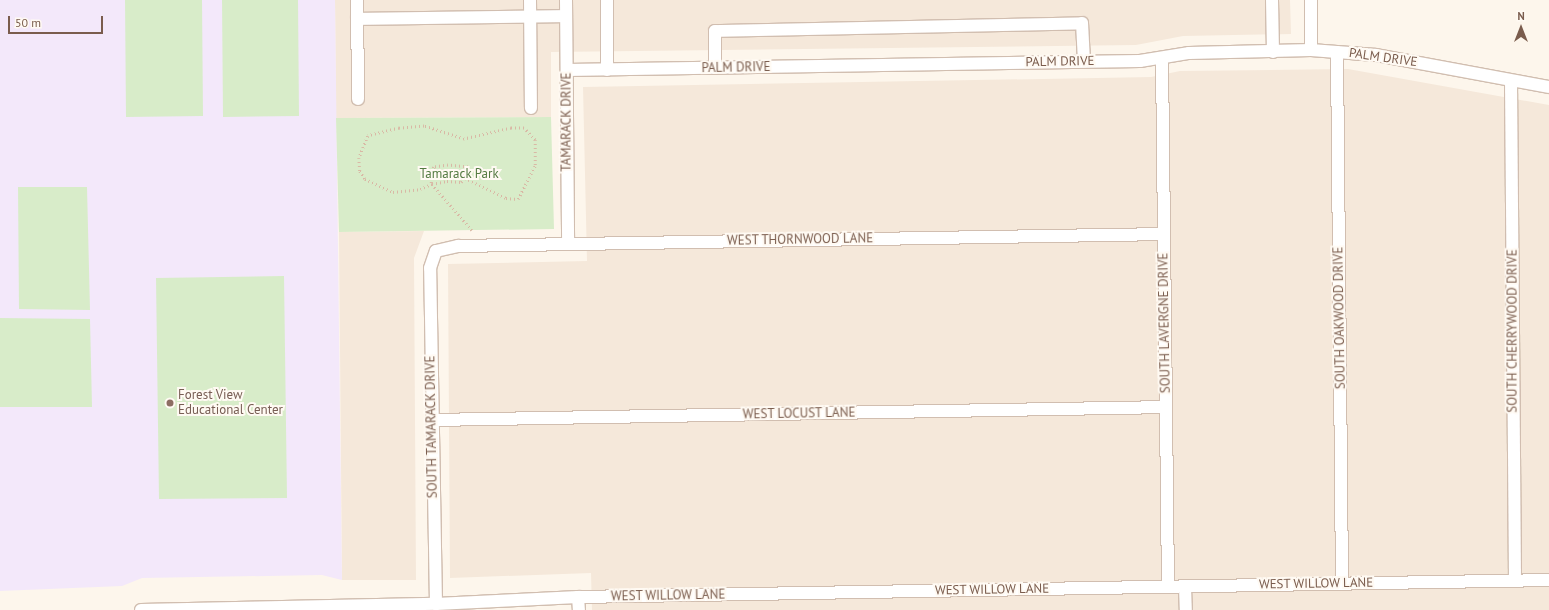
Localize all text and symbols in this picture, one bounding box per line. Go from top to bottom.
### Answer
scale bar [10,8,105,34]
north arrow [1501,8,1541,48]
text: N [1517,9,1525,23]
text: 50 m [15,15,41,30]
street label: PALM DRIVE [1348,45,1418,71]
street label: PALM DRIVE [1025,54,1095,70]
street label: PALM DRIVE [701,60,771,76]
street label: TAMARACK DRIVE [559,72,575,172]
park label: Tamarack Park [419,166,499,182]
street label: WEST THORNWOOD LANE [726,231,874,249]
street label: SOUTH OAKWOOD DRIVE [1331,247,1349,389]
street label: SOUTH CHERRYWOOD DRIVE [1505,249,1521,413]
street label: SOUTH LAVERGNE DRIVE [1156,253,1174,393]
street label: SOUTH TAMARACK DRIVE [423,355,441,499]
place label: Forest View Educational Center [178,388,283,419]
marker: Forest View Educational Center [165,398,175,408]
street label: WEST LOCUST LANE [742,405,856,423]
street label: WEST WILLOW LANE [1258,575,1374,593]
street label: WEST WILLOW LANE [934,581,1050,599]
street label: WEST WILLOW LANE [610,587,726,605]

